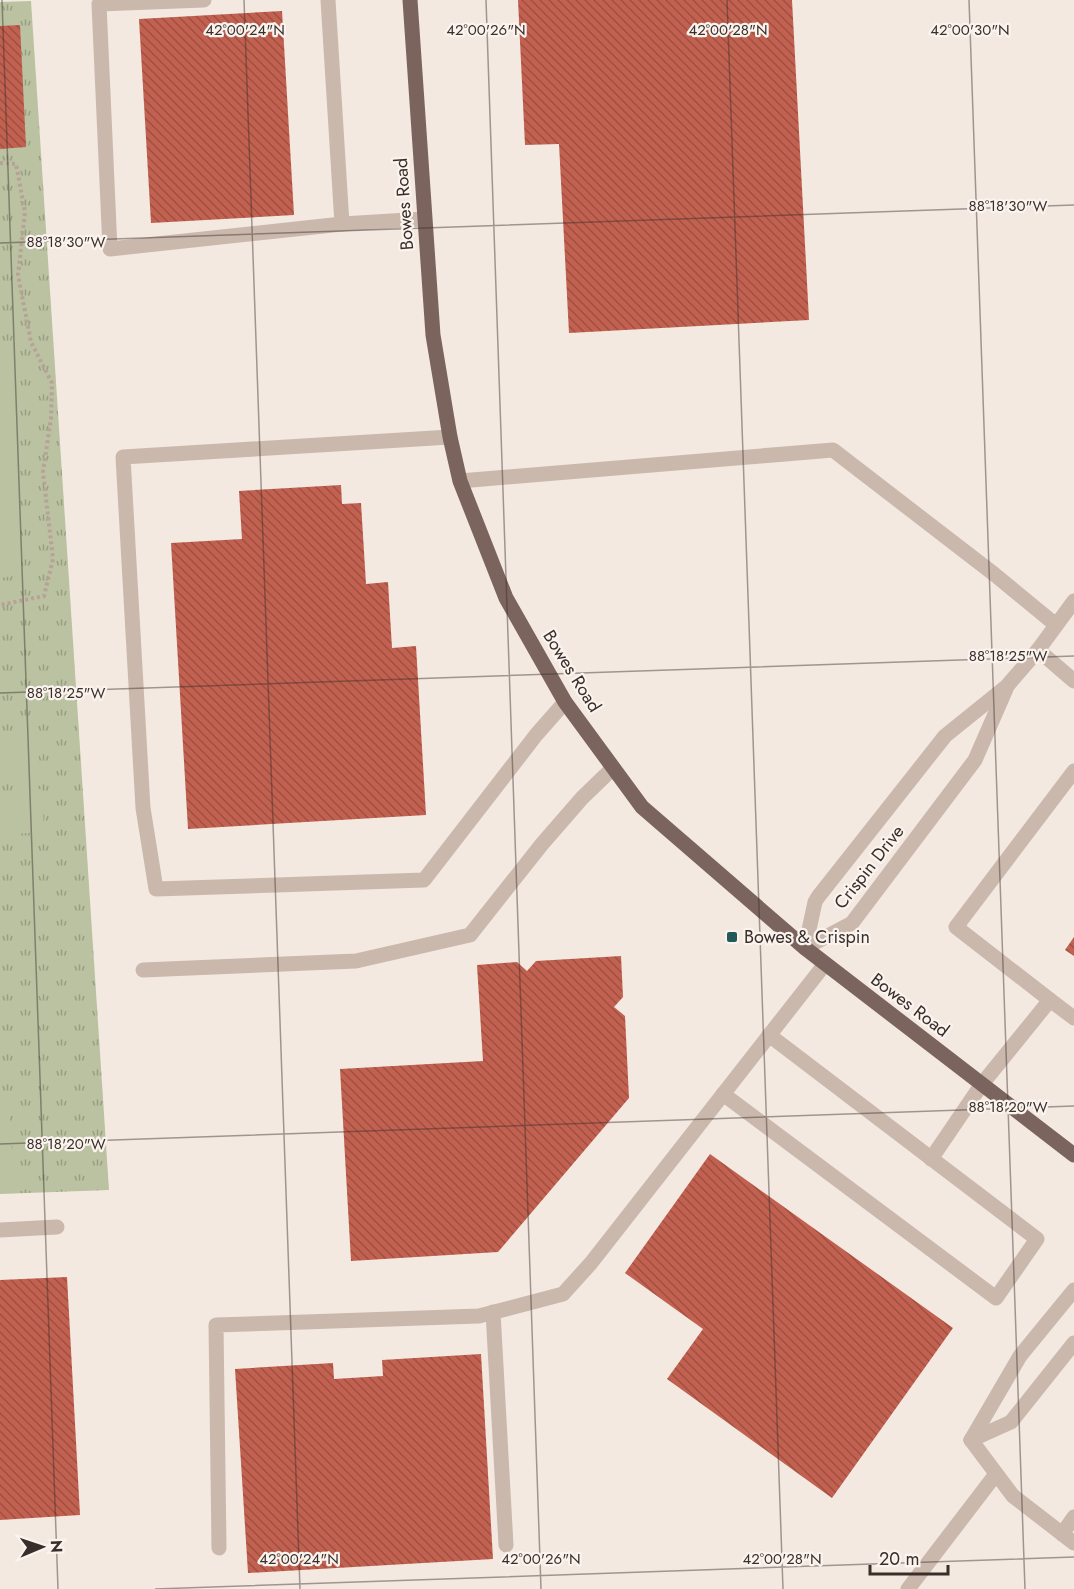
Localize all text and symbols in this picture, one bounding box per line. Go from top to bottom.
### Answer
text: 42°00'24"N [205,19,285,41]
text: 42°00'26"N [446,19,526,41]
text: 42°00'28"N [688,19,768,41]
text: 42°00'30"N [930,19,1010,41]
street label: Bowes Road [388,157,420,251]
text: 88°18'30"W [969,195,1048,217]
text: 88°18'30"W [27,231,106,253]
street label: Bowes Road [537,625,607,717]
text: 88°18'25"W [969,645,1047,667]
text: 88°18'25"W [27,682,105,704]
street label: Crispin Drive [828,819,910,915]
place label: Bowes & Crispin [744,924,870,950]
marker: Bowes & Crispin [725,930,739,944]
street label: Bowes Road [865,967,955,1043]
text: 88°18'20"W [968,1096,1048,1118]
text: 88°18'20"W [26,1133,106,1155]
north arrow [12,1517,72,1577]
scale bar [870,1538,948,1576]
text: N [45,1540,68,1553]
text: 20 m [879,1546,919,1572]
text: 42°00'24"N [259,1548,339,1570]
text: 42°00'26"N [501,1548,581,1570]
text: 42°00'28"N [742,1548,822,1570]

